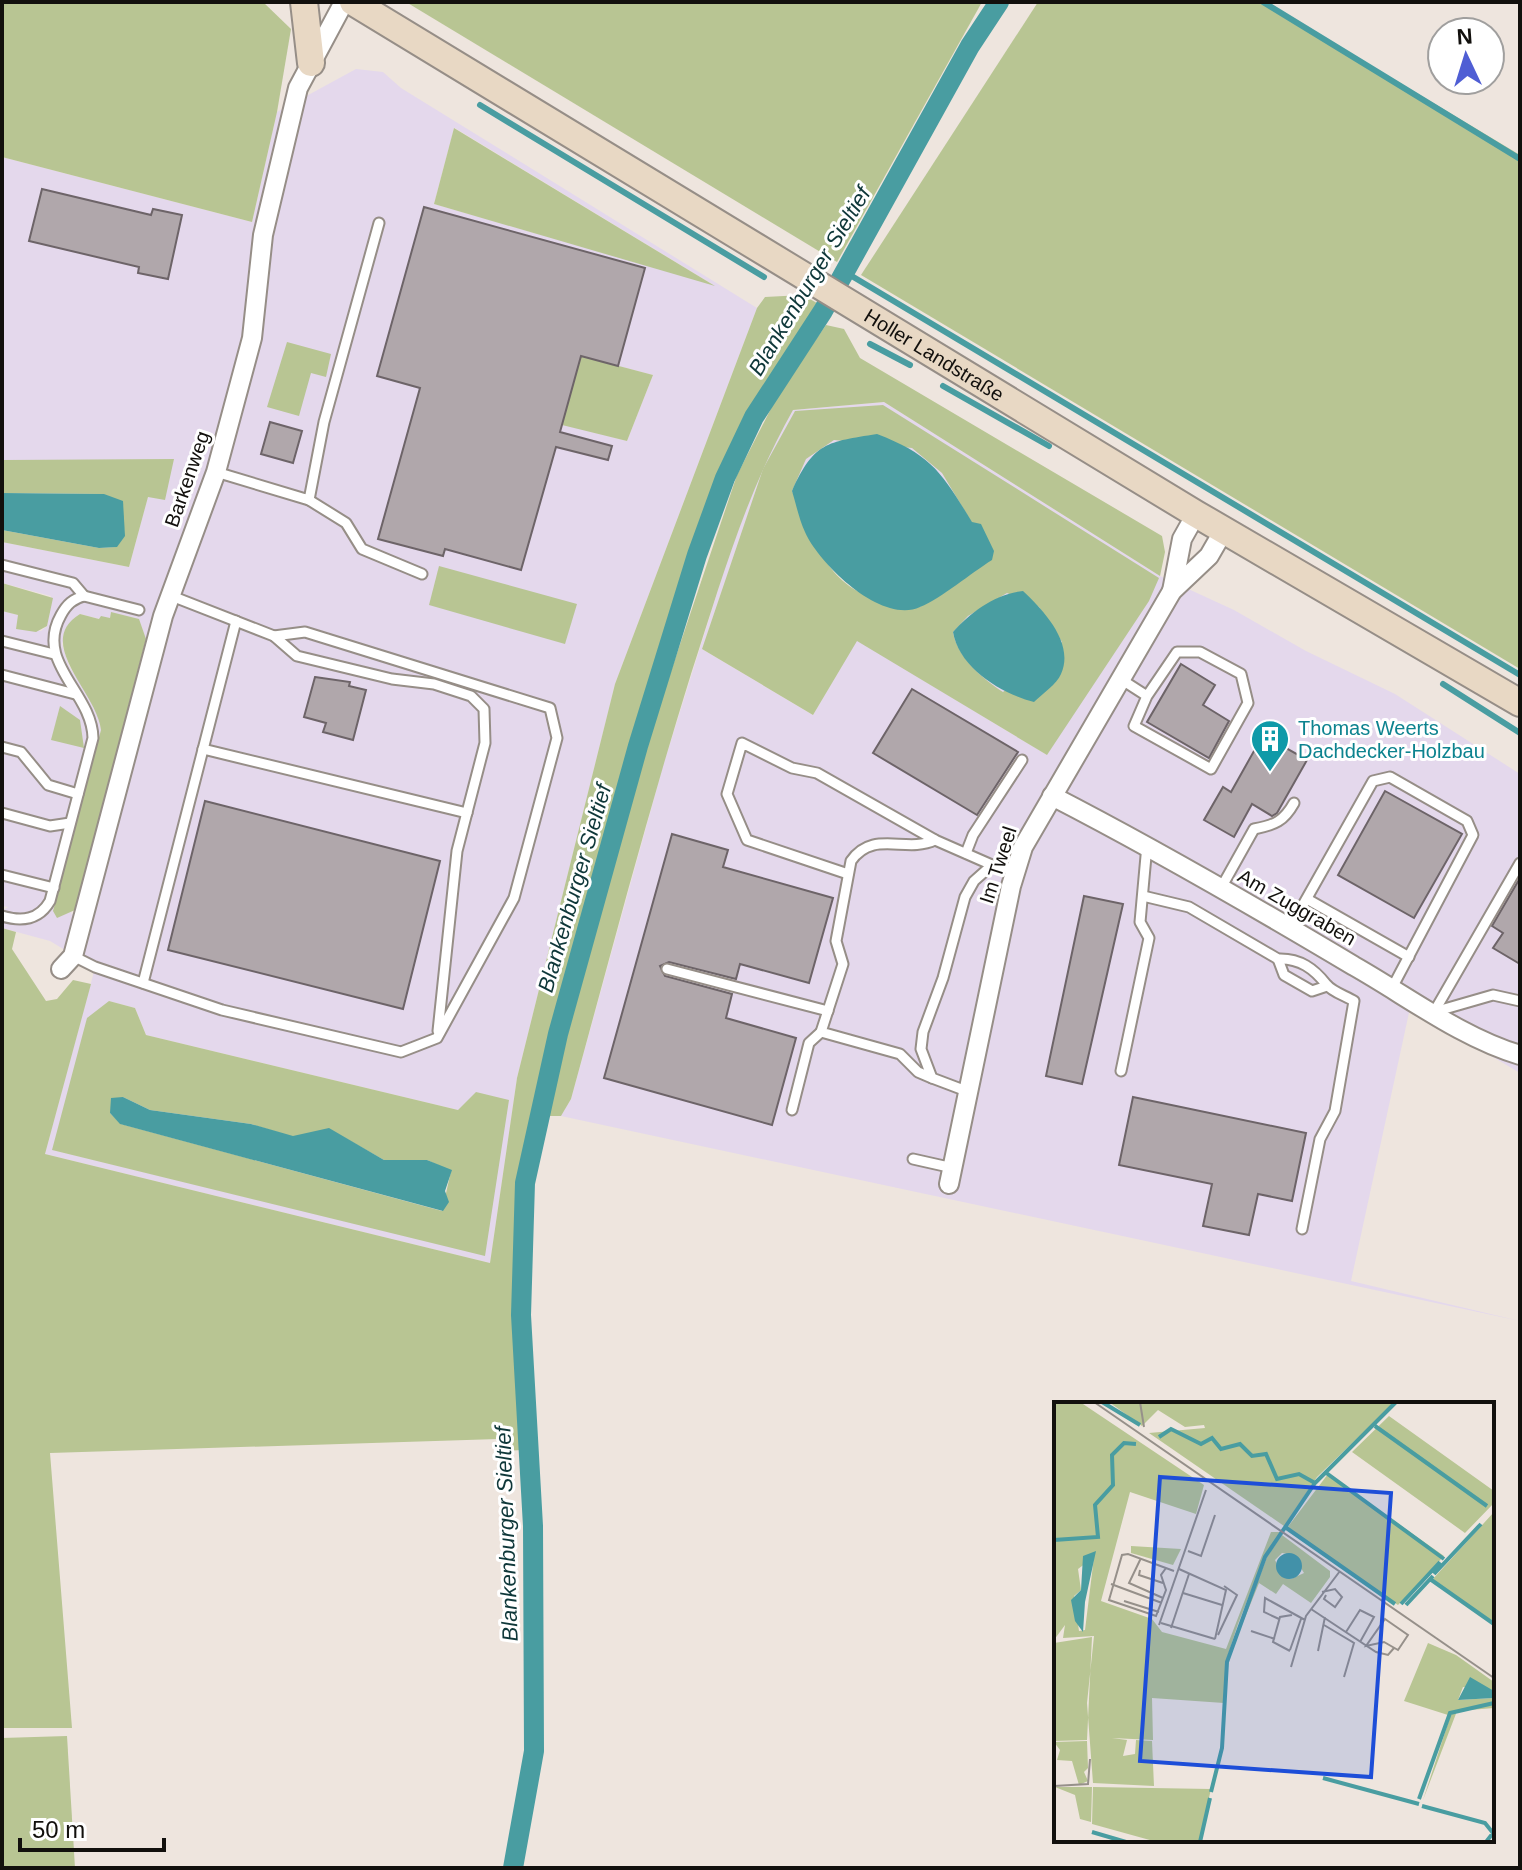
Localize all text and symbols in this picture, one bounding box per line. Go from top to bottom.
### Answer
north arrow [1426,16,1506,96]
text: N [1456,24,1473,50]
water label: Blankenburger Sieltief [743,180,877,380]
street label: Holler Landstraße [861,304,1008,406]
street label: Barkenweg [160,428,214,530]
place label: Thomas Weerts Dachdecker-Holzbau [1298,717,1485,762]
building icon: Thomas Weerts Dachdecker-Holzbau [1249,718,1291,773]
water label: Blankenburger Sieltief [533,778,617,995]
street label: Im Tweel [975,824,1021,906]
street label: Am Zuggraben [1234,864,1360,950]
inset map [1054,1402,1494,1842]
water label: Blankenburger Sieltief [490,1423,523,1642]
scale bar [20,1802,164,1852]
text: 50 m [32,1816,85,1843]

